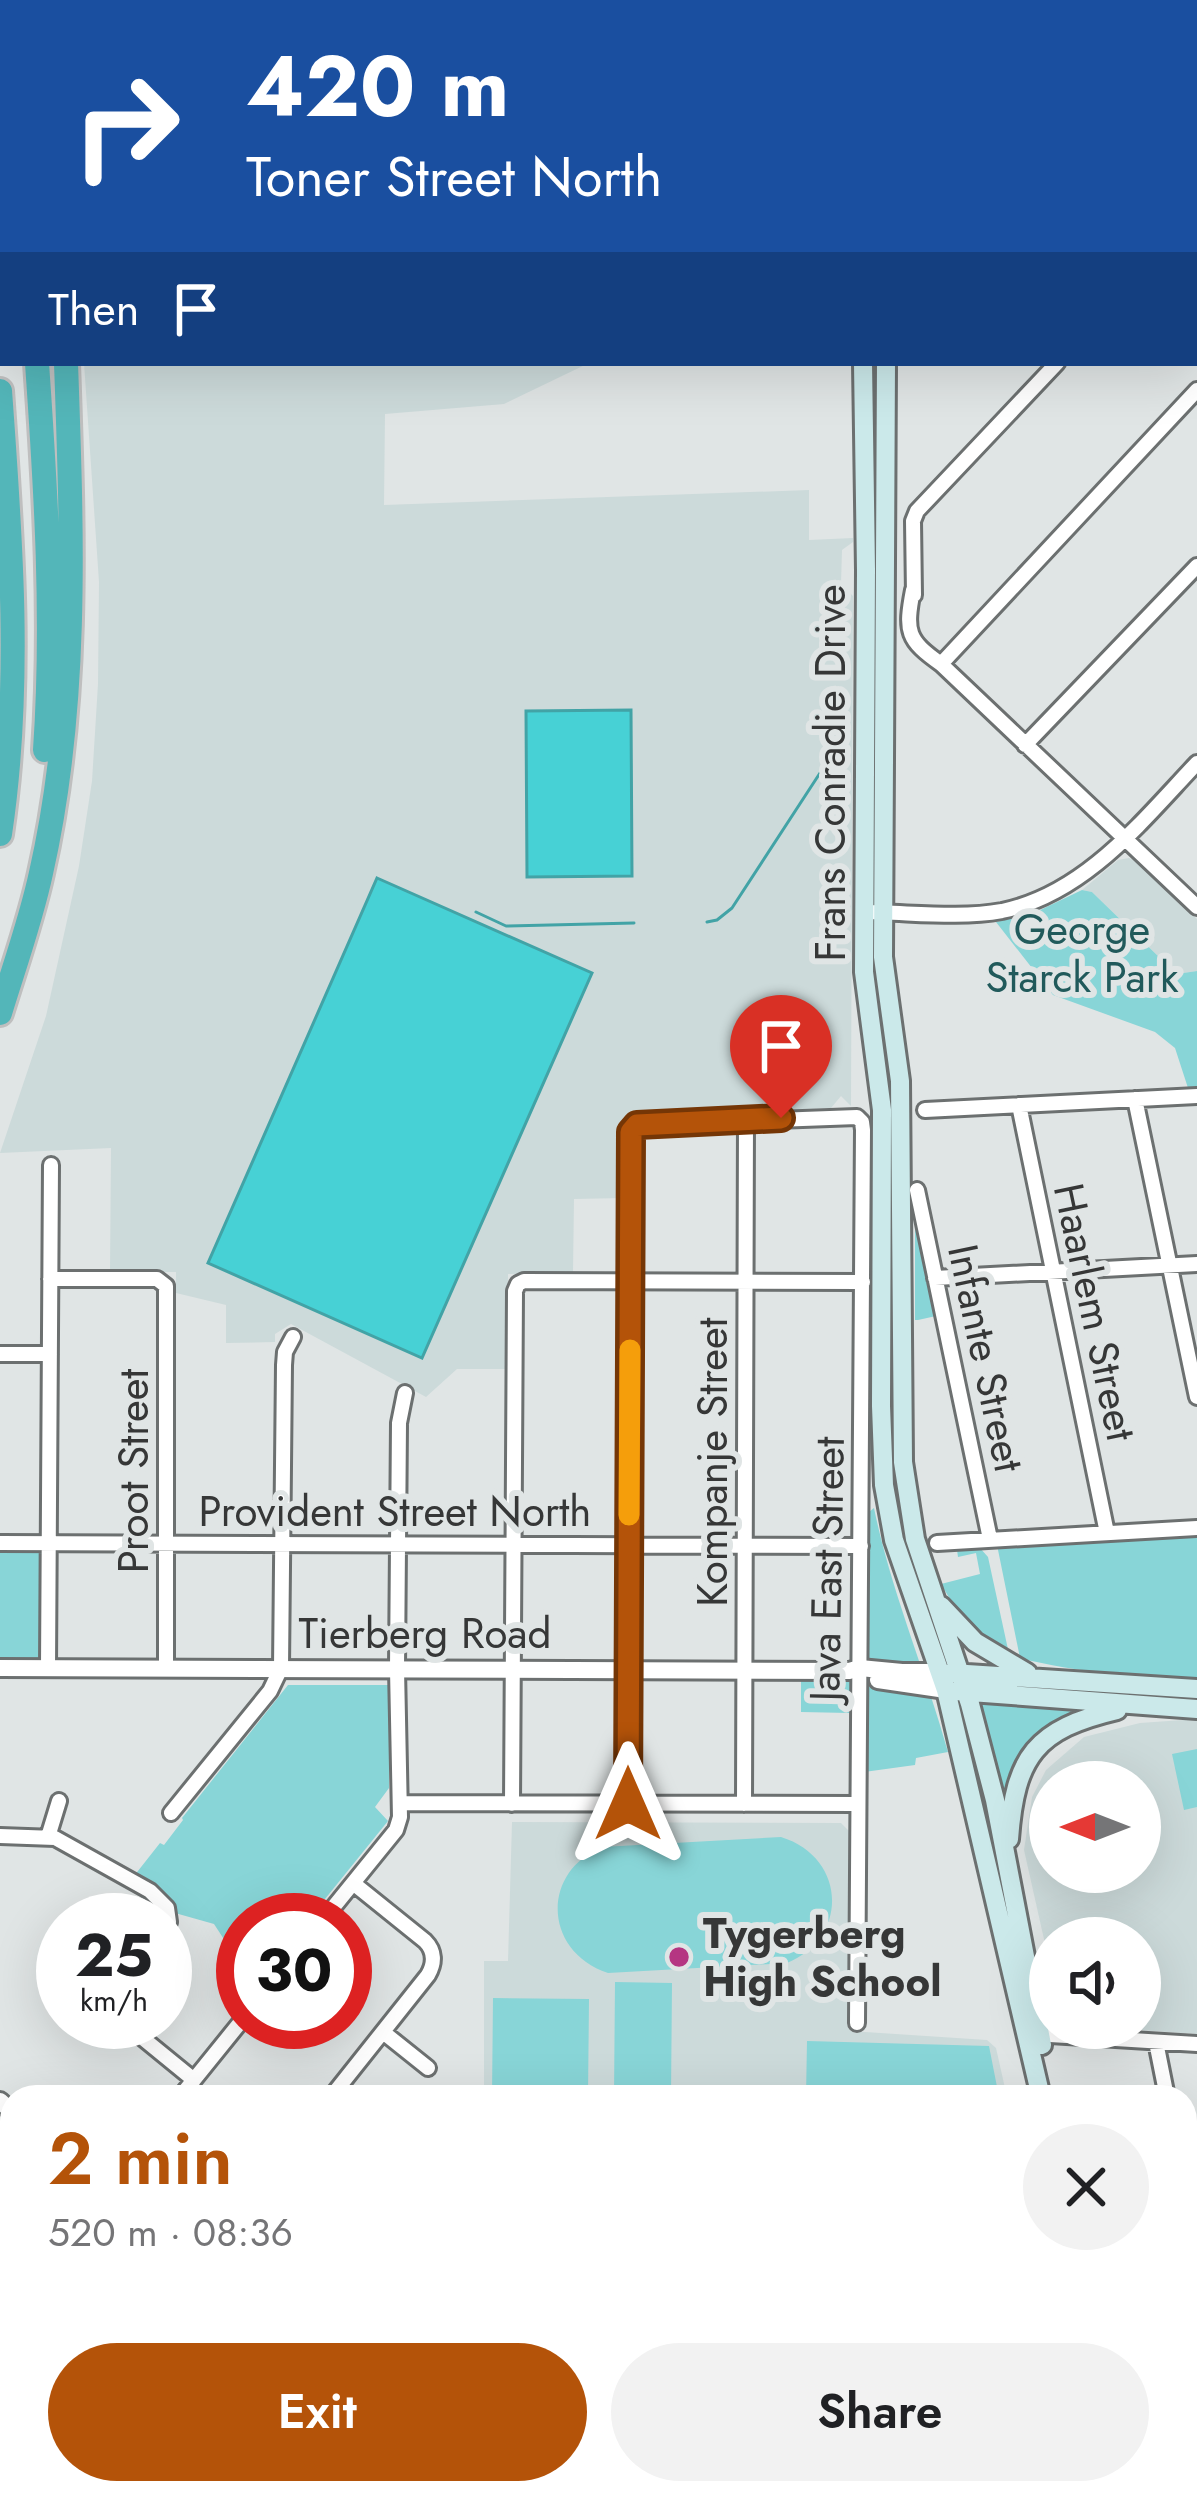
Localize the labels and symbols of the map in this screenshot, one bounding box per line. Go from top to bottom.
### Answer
street label: Frans Conradie Drive [800,584,861,962]
park label: George Starck Park [985,899,1179,1008]
pin [730,995,832,1118]
street label: Haarlem Street [1038,1178,1152,1446]
street label: Infante Street [932,1239,1040,1477]
street label: Kompanje Street [682,1317,743,1607]
street label: Proot Street [103,1369,164,1573]
street label: Java East Street [794,1436,860,1707]
street label: Provident Street North [199,1481,591,1542]
street label: Tierberg Road [299,1603,551,1664]
position arrow [565,1741,691,1867]
north arrow [1029,1761,1161,1893]
speed limit sign: 30 [216,1893,372,2049]
place label: Tygerberg High School [703,1903,942,2012]
marker: Tygerberg High School [666,1944,692,1970]

